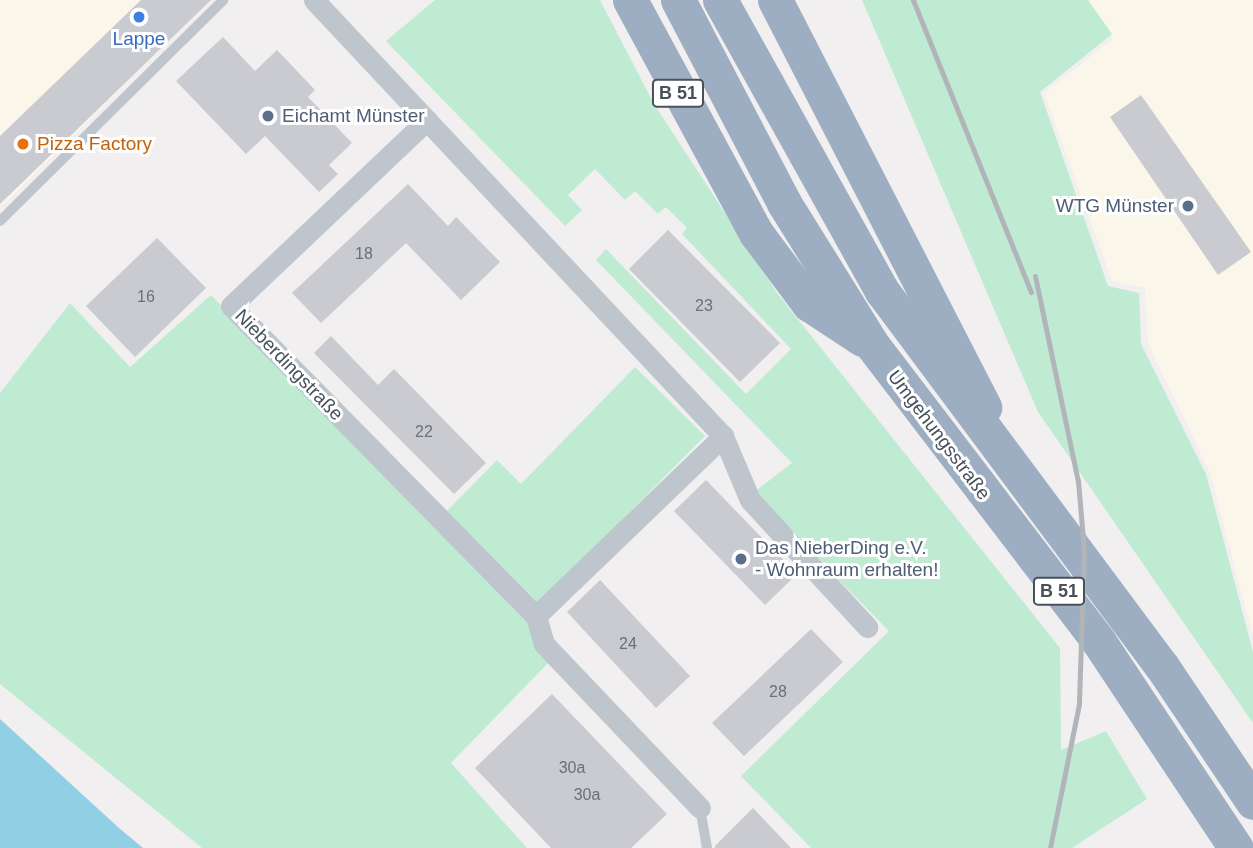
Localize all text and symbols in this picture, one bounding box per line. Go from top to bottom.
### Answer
marker: Lappe [131,9,147,25]
place label: Lappe [113,28,165,50]
road number: B 51 [652,78,704,108]
place label: Eichamt Münster [282,105,425,127]
marker: Eichamt Münster [260,108,276,124]
place label: Pizza Factory [37,133,152,155]
marker: Pizza Factory [15,136,31,152]
place label: WTG Münster [1056,195,1174,217]
marker: WTG Münster [1180,198,1196,214]
house number: 18 [355,244,373,264]
house number: 16 [137,287,155,307]
house number: 23 [695,296,713,316]
street label: Nieberdingstraße [230,305,348,425]
street label: Umgehungsstraße [883,366,995,504]
house number: 22 [415,422,433,442]
place label: Das NieberDing e.V. - Wohnraum erhalten! [755,537,938,581]
marker: Das NieberDing e.V. - Wohnraum erhalten! [733,551,749,567]
road number: B 51 [1033,576,1085,606]
house number: 24 [619,634,637,654]
house number: 28 [769,682,787,702]
house number: 30a [559,758,585,778]
house number: 30a [574,785,600,805]

